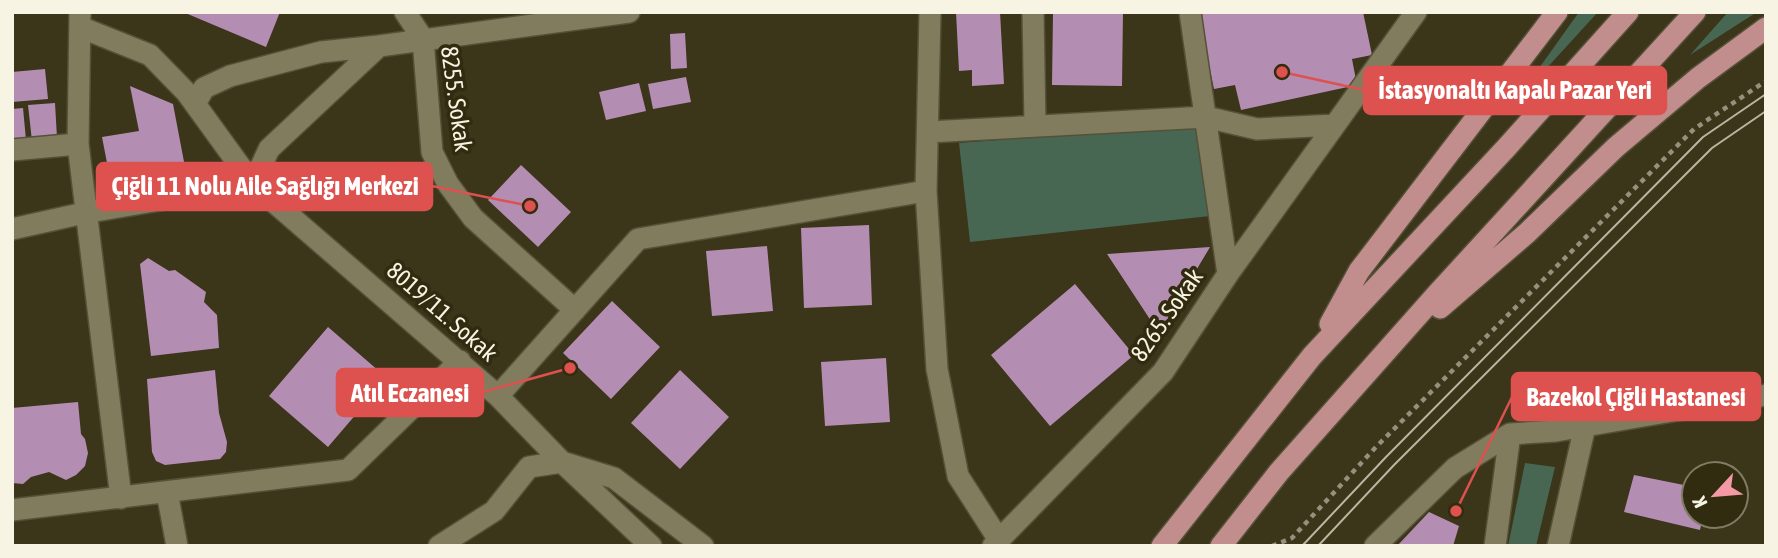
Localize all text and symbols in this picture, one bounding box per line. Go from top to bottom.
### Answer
street label: 8255. Sokak [436,44,477,154]
callout: İstasyonaltı Kapalı Pazar Yeri [1364,67,1666,114]
text: İstasyonaltı Kapalı Pazar Yeri [1378,75,1652,105]
callout: Çiğli 11 Nolu Aile Sağlığı Merkezi [97,163,432,210]
text: Çiğli 11 Nolu Aile Sağlığı Merkezi [111,171,419,201]
street label: 8019/11. Sokak [382,256,503,367]
street label: 8265. Sokak [1125,263,1208,366]
callout: Atıl Eczanesi [337,369,483,416]
callout: Bazekol Çiğli Hastanesi [1512,373,1760,420]
text: Atıl Eczanesi [350,378,469,408]
text: Bazekol Çiğli Hastanesi [1526,382,1746,412]
north arrow [1680,460,1750,530]
text: K [1687,493,1712,511]

